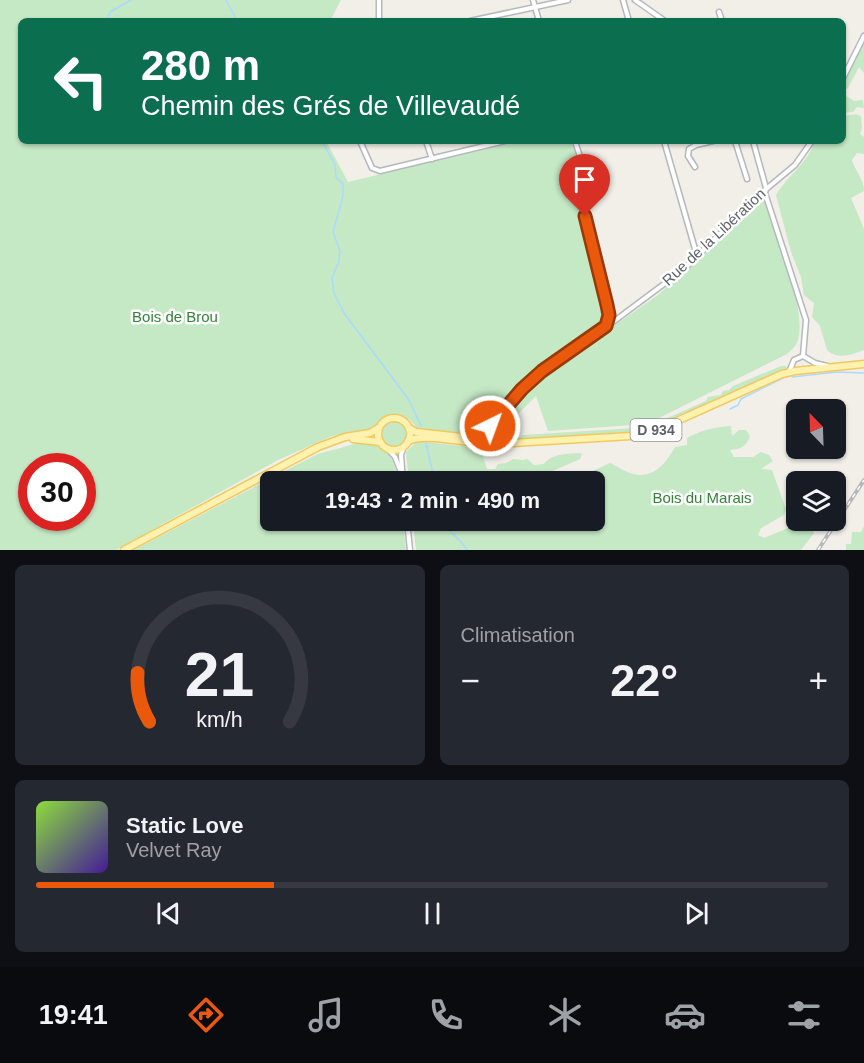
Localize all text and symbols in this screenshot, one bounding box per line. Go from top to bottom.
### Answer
icon: left [42,42,120,120]
text: 280 m [141,42,260,89]
text: Chemin des Grés de Villevaudé [141,91,520,121]
pin [559,154,610,216]
icon: arrive [568,163,601,196]
street label: Rue de la Libération [659,185,769,289]
park label: Bois de Brou [132,308,218,325]
position arrow [458,394,522,458]
north arrow [786,399,846,459]
map controls [786,399,846,531]
road number: D 934 [630,419,682,441]
speed limit sign: 30 [18,453,96,531]
button: layers [786,471,846,531]
text: 19:43 · 2 min · 490 m [325,488,540,513]
park label: Bois du Marais [652,489,752,506]
text: Climatisation [461,624,575,646]
text: 21 [185,640,254,709]
text: 22° [610,655,678,706]
text: − [461,662,480,699]
text: + [809,662,828,699]
text: km/h [197,708,243,732]
text: Static Love [126,813,243,838]
text: Velvet Ray [126,839,222,861]
icon: previous [152,897,185,930]
icon: pause [416,897,449,930]
icon: next [680,897,713,930]
icon: directions [185,994,227,1036]
icon: music [305,994,347,1036]
icon: phone [425,994,467,1036]
icon: climate [544,994,586,1036]
icon: car [664,994,706,1036]
icon: filters [783,994,825,1036]
text: 19:41 [39,1000,108,1030]

